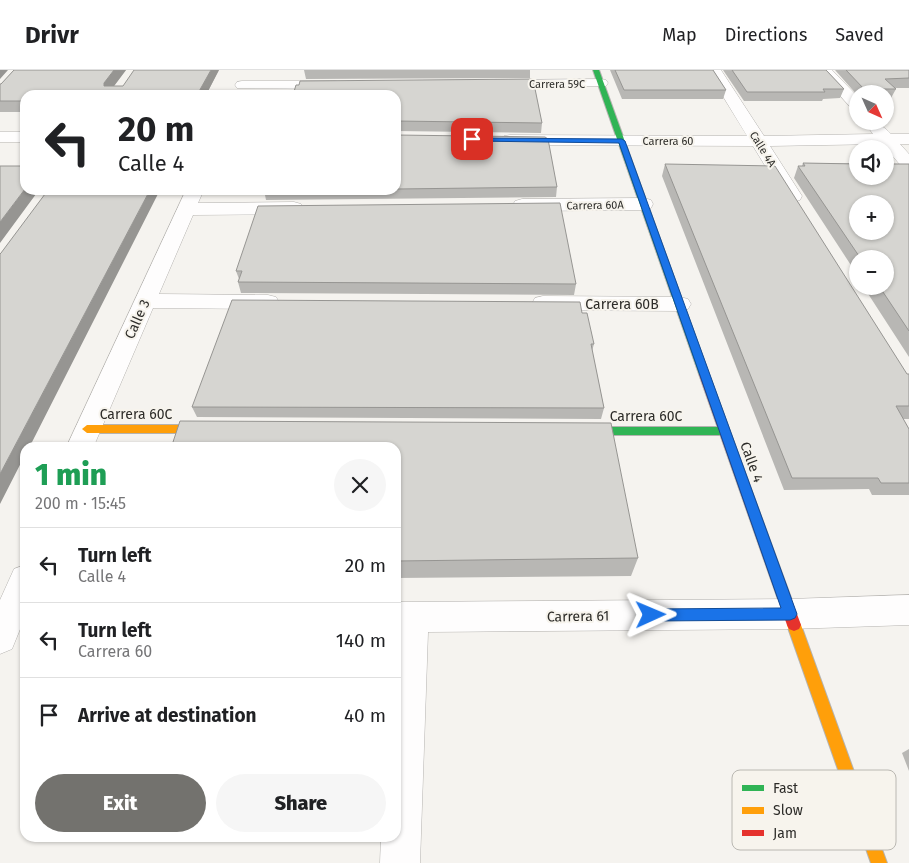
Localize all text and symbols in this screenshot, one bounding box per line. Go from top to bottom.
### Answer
text: Drivr [25,21,79,49]
text: Map [662,24,697,46]
text: Directions [725,24,807,46]
text: Saved [835,24,884,46]
street label: Carrera 59C [529,78,585,91]
north arrow [849,85,894,130]
map controls [849,85,894,295]
text: 20 m [118,108,194,150]
icon: left [35,110,100,175]
pin [451,118,493,160]
icon: arrive [458,125,486,153]
street label: Calle 4A [747,129,779,170]
street label: Carrera 60 [643,135,693,148]
button: sound [849,140,894,185]
text: Calle 4 [118,150,184,177]
button: + [849,195,894,240]
street label: Carrera 60A [566,198,624,212]
button: − [849,250,894,295]
street label: Carrera 60B [585,296,659,313]
street label: Calle 3 [121,297,154,342]
street label: Carrera 60C [100,406,172,423]
street label: Carrera 60C [610,408,682,425]
street label: Calle 4 [736,439,767,485]
text: 1 min [35,457,107,493]
button: close [334,459,386,511]
text: 200 m · 15:45 [35,494,126,513]
text: Turn left [78,544,152,567]
icon: left [35,551,63,579]
text: 20 m [345,554,386,577]
text: Calle 4 [78,567,126,586]
position arrow [624,588,676,640]
street label: Carrera 61 [547,607,609,626]
text: Turn left [78,619,152,642]
icon: left [35,626,63,654]
text: 140 m [336,629,386,652]
text: Carrera 60 [78,642,152,661]
icon: arrive [35,701,63,729]
text: Arrive at destination [78,704,257,727]
text: 40 m [344,704,386,727]
legend [732,770,896,850]
button: Exit [35,774,206,832]
button: Share [216,774,386,832]
text: Fast [773,780,799,797]
text: Slow [773,802,803,819]
text: Jam [773,825,797,842]

